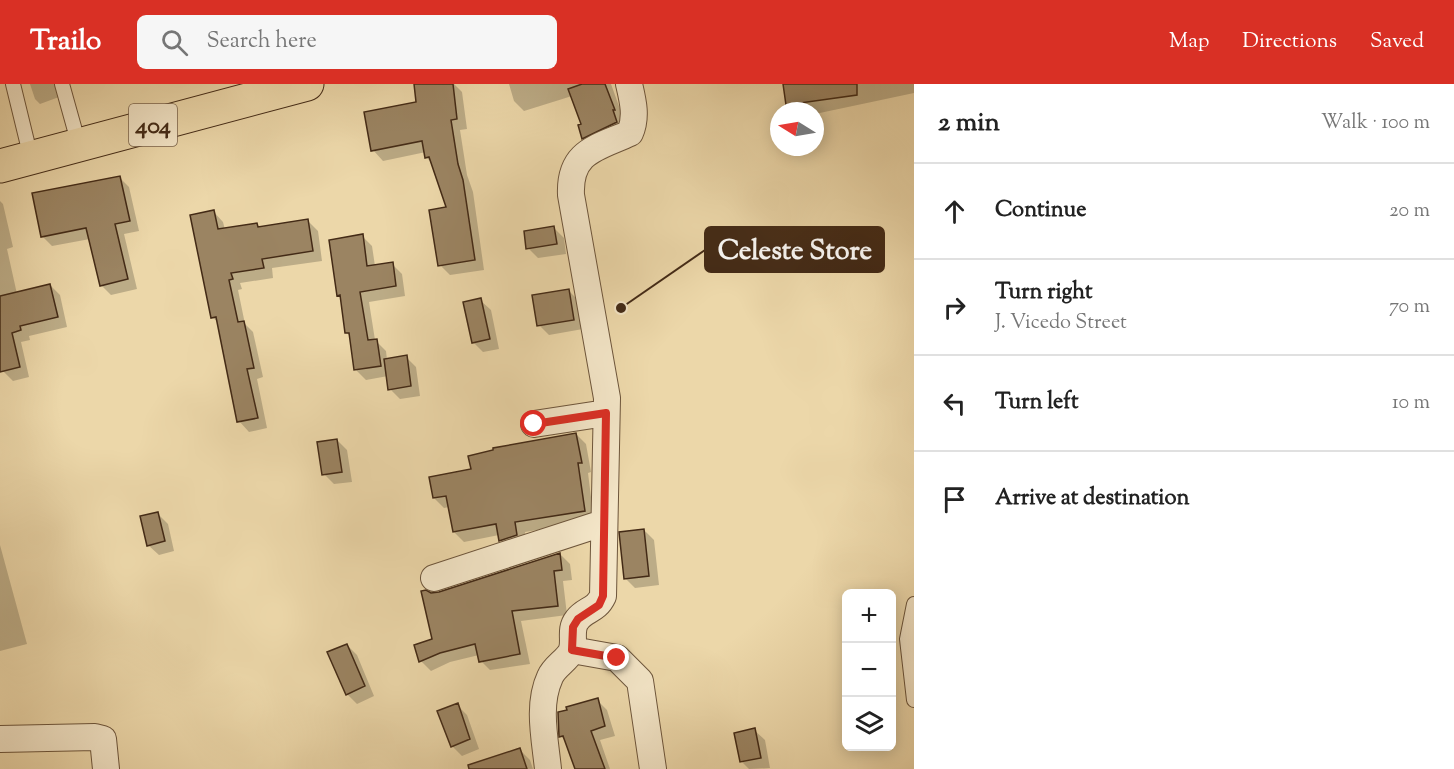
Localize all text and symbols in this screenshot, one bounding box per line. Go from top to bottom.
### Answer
search box [137,15,557,69]
text: Trailo [30,22,101,62]
icon: search [158,26,191,59]
text: Search here [206,26,317,58]
text: Map [1169,27,1209,57]
text: Directions [1242,27,1337,57]
text: Saved [1370,27,1424,57]
north arrow [770,102,824,156]
road number: 404 [129,104,177,146]
text: 2 min [938,105,1000,142]
text: Walk · 100 m [1321,109,1430,138]
icon: ahead [938,195,971,228]
text: Continue [995,195,1086,227]
text: 20 m [1389,197,1430,226]
callout: Celeste Store [705,227,884,272]
text: Celeste Store [718,233,872,272]
text: Turn right [995,277,1092,309]
icon: right [938,291,971,324]
text: 70 m [1389,293,1430,322]
text: J. Vicedo Street [995,309,1127,338]
icon: left [938,387,971,420]
text: Turn left [995,387,1078,419]
text: 10 m [1392,389,1430,418]
route start [520,410,546,436]
icon: arrive [938,483,971,516]
text: Arrive at destination [995,483,1190,515]
map controls [842,589,896,751]
button: + [842,589,896,643]
button: − [842,643,896,697]
route end [603,644,629,670]
button: layers [842,697,896,751]

